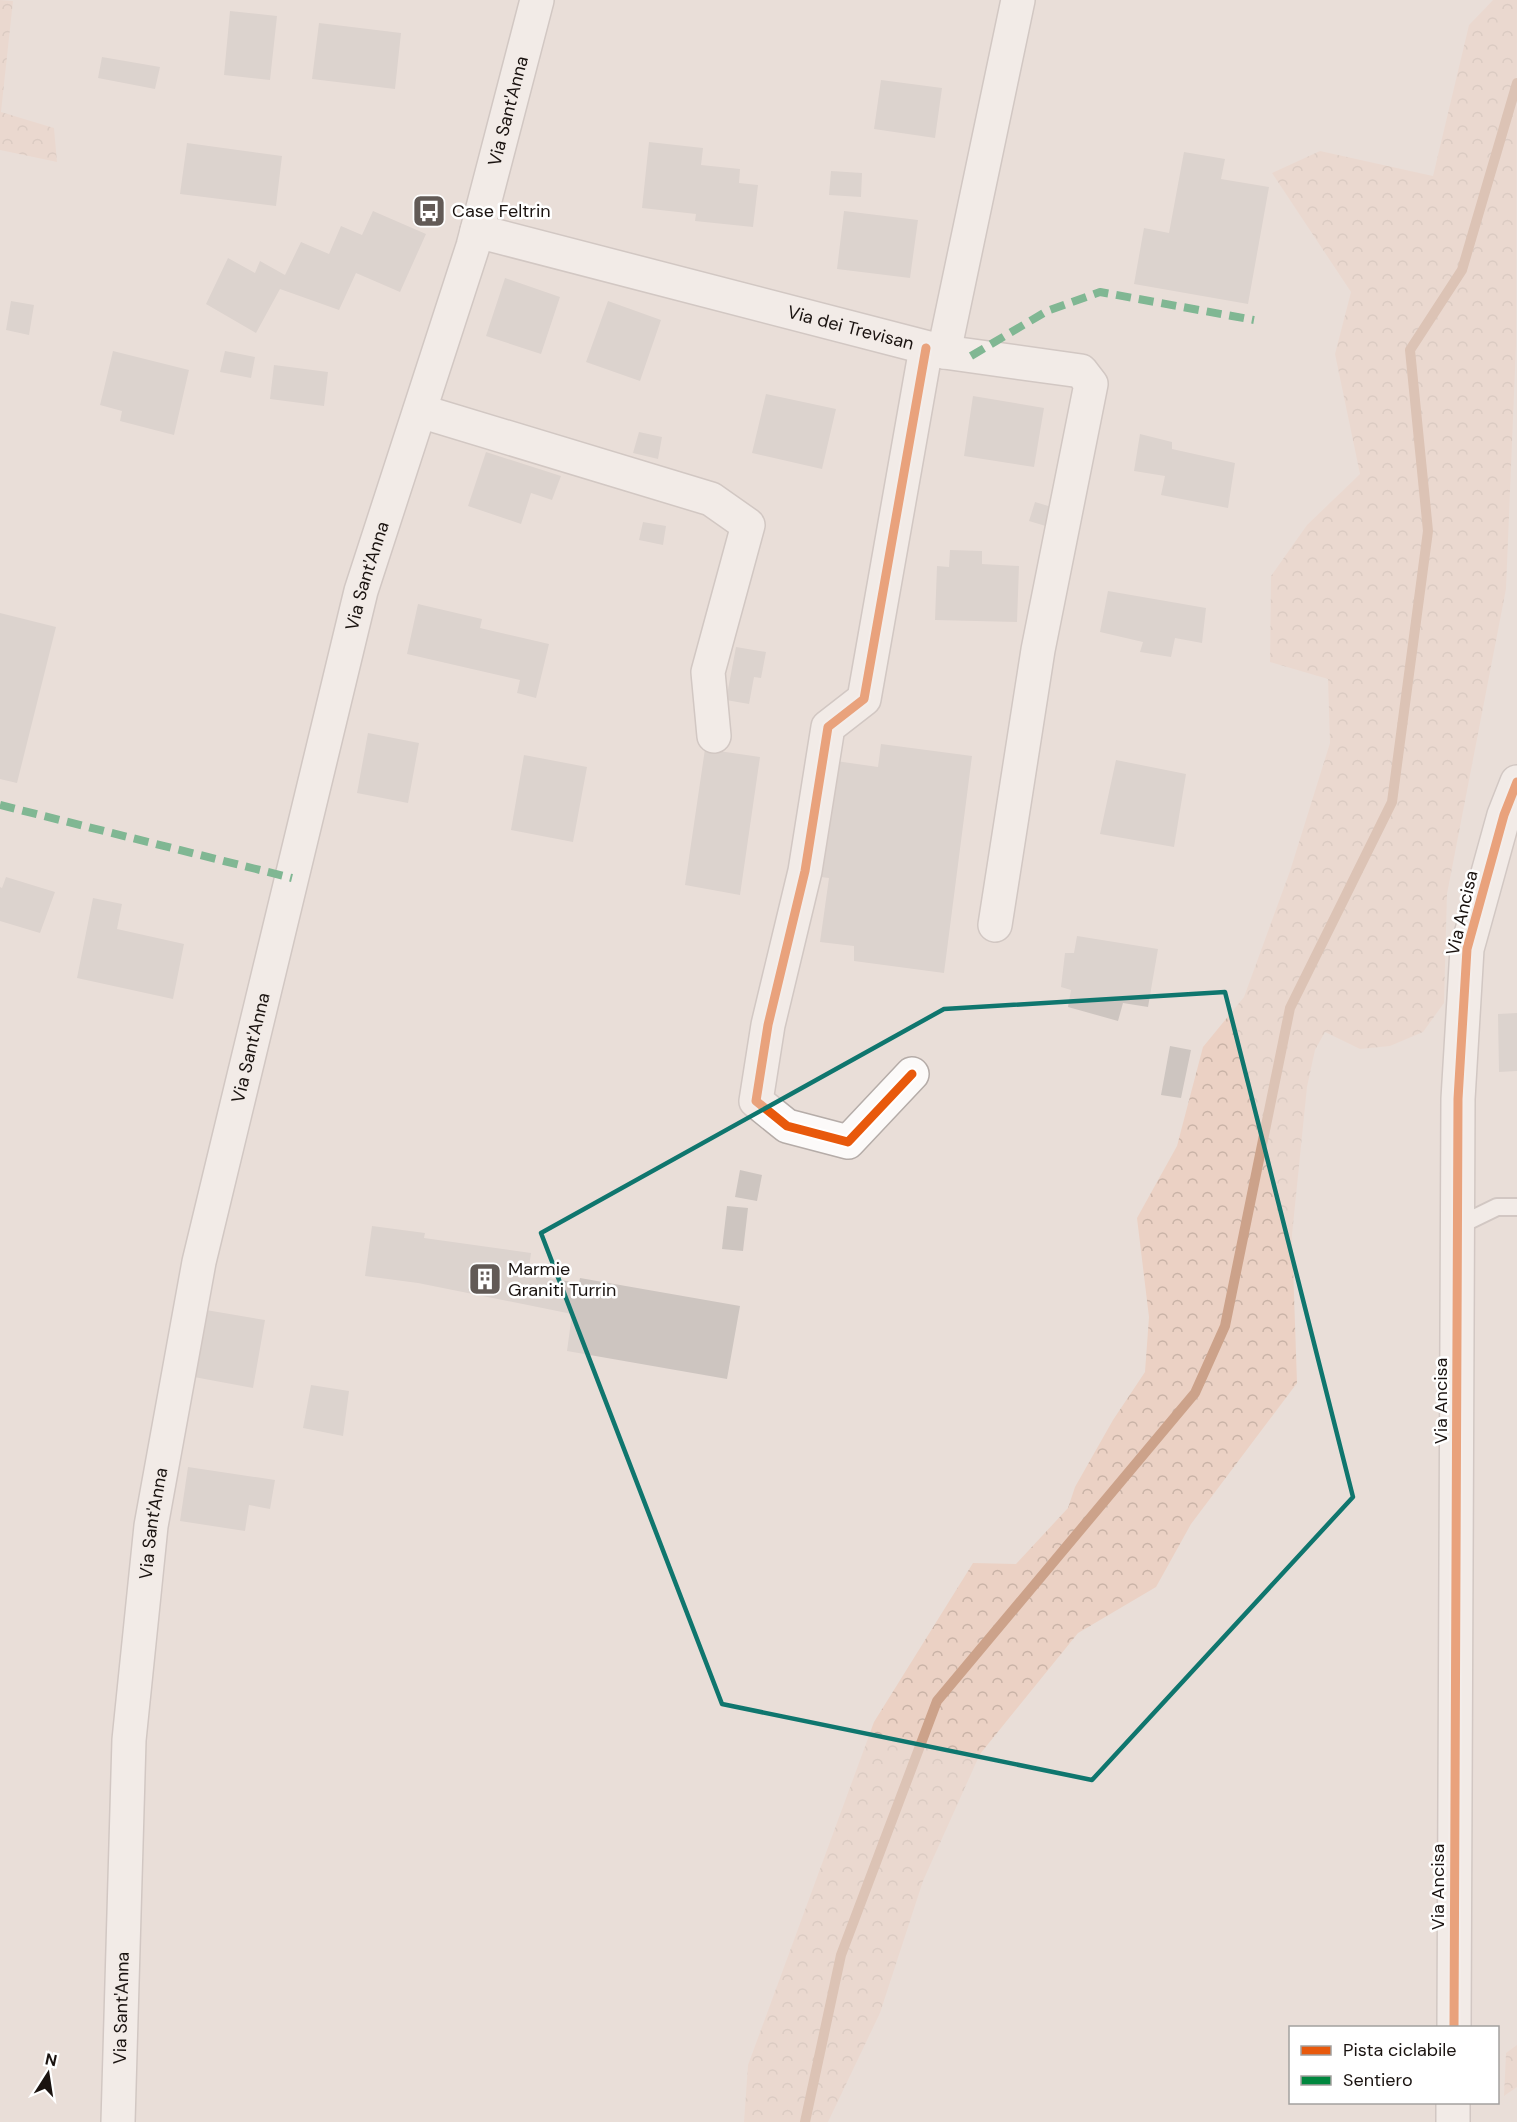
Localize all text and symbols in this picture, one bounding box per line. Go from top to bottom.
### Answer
street label: Via Sant'Anna [482,53,534,169]
bus stop icon: Case Feltrin [411,193,447,229]
place label: Case Feltrin [452,199,551,223]
street label: Via dei Trevisan [785,300,917,356]
street label: Via Sant'Anna [340,518,395,633]
street label: Via Ancisa [1441,868,1483,958]
street label: Via Sant'Anna [226,990,276,1105]
place label: Marmie Graniti Turrin [508,1257,616,1302]
building icon: Marmie Graniti Turrin [467,1261,503,1297]
street label: Via Ancisa [1429,1358,1453,1444]
street label: Via Sant'Anna [134,1466,173,1581]
street label: Via Ancisa [1426,1844,1450,1930]
street label: Via Sant'Anna [108,1951,135,2065]
legend [1289,2026,1499,2104]
text: Pista ciclabile [1343,2038,1457,2062]
north arrow [18,2044,78,2104]
text: N [43,2048,59,2071]
text: Sentiero [1343,2068,1413,2092]

